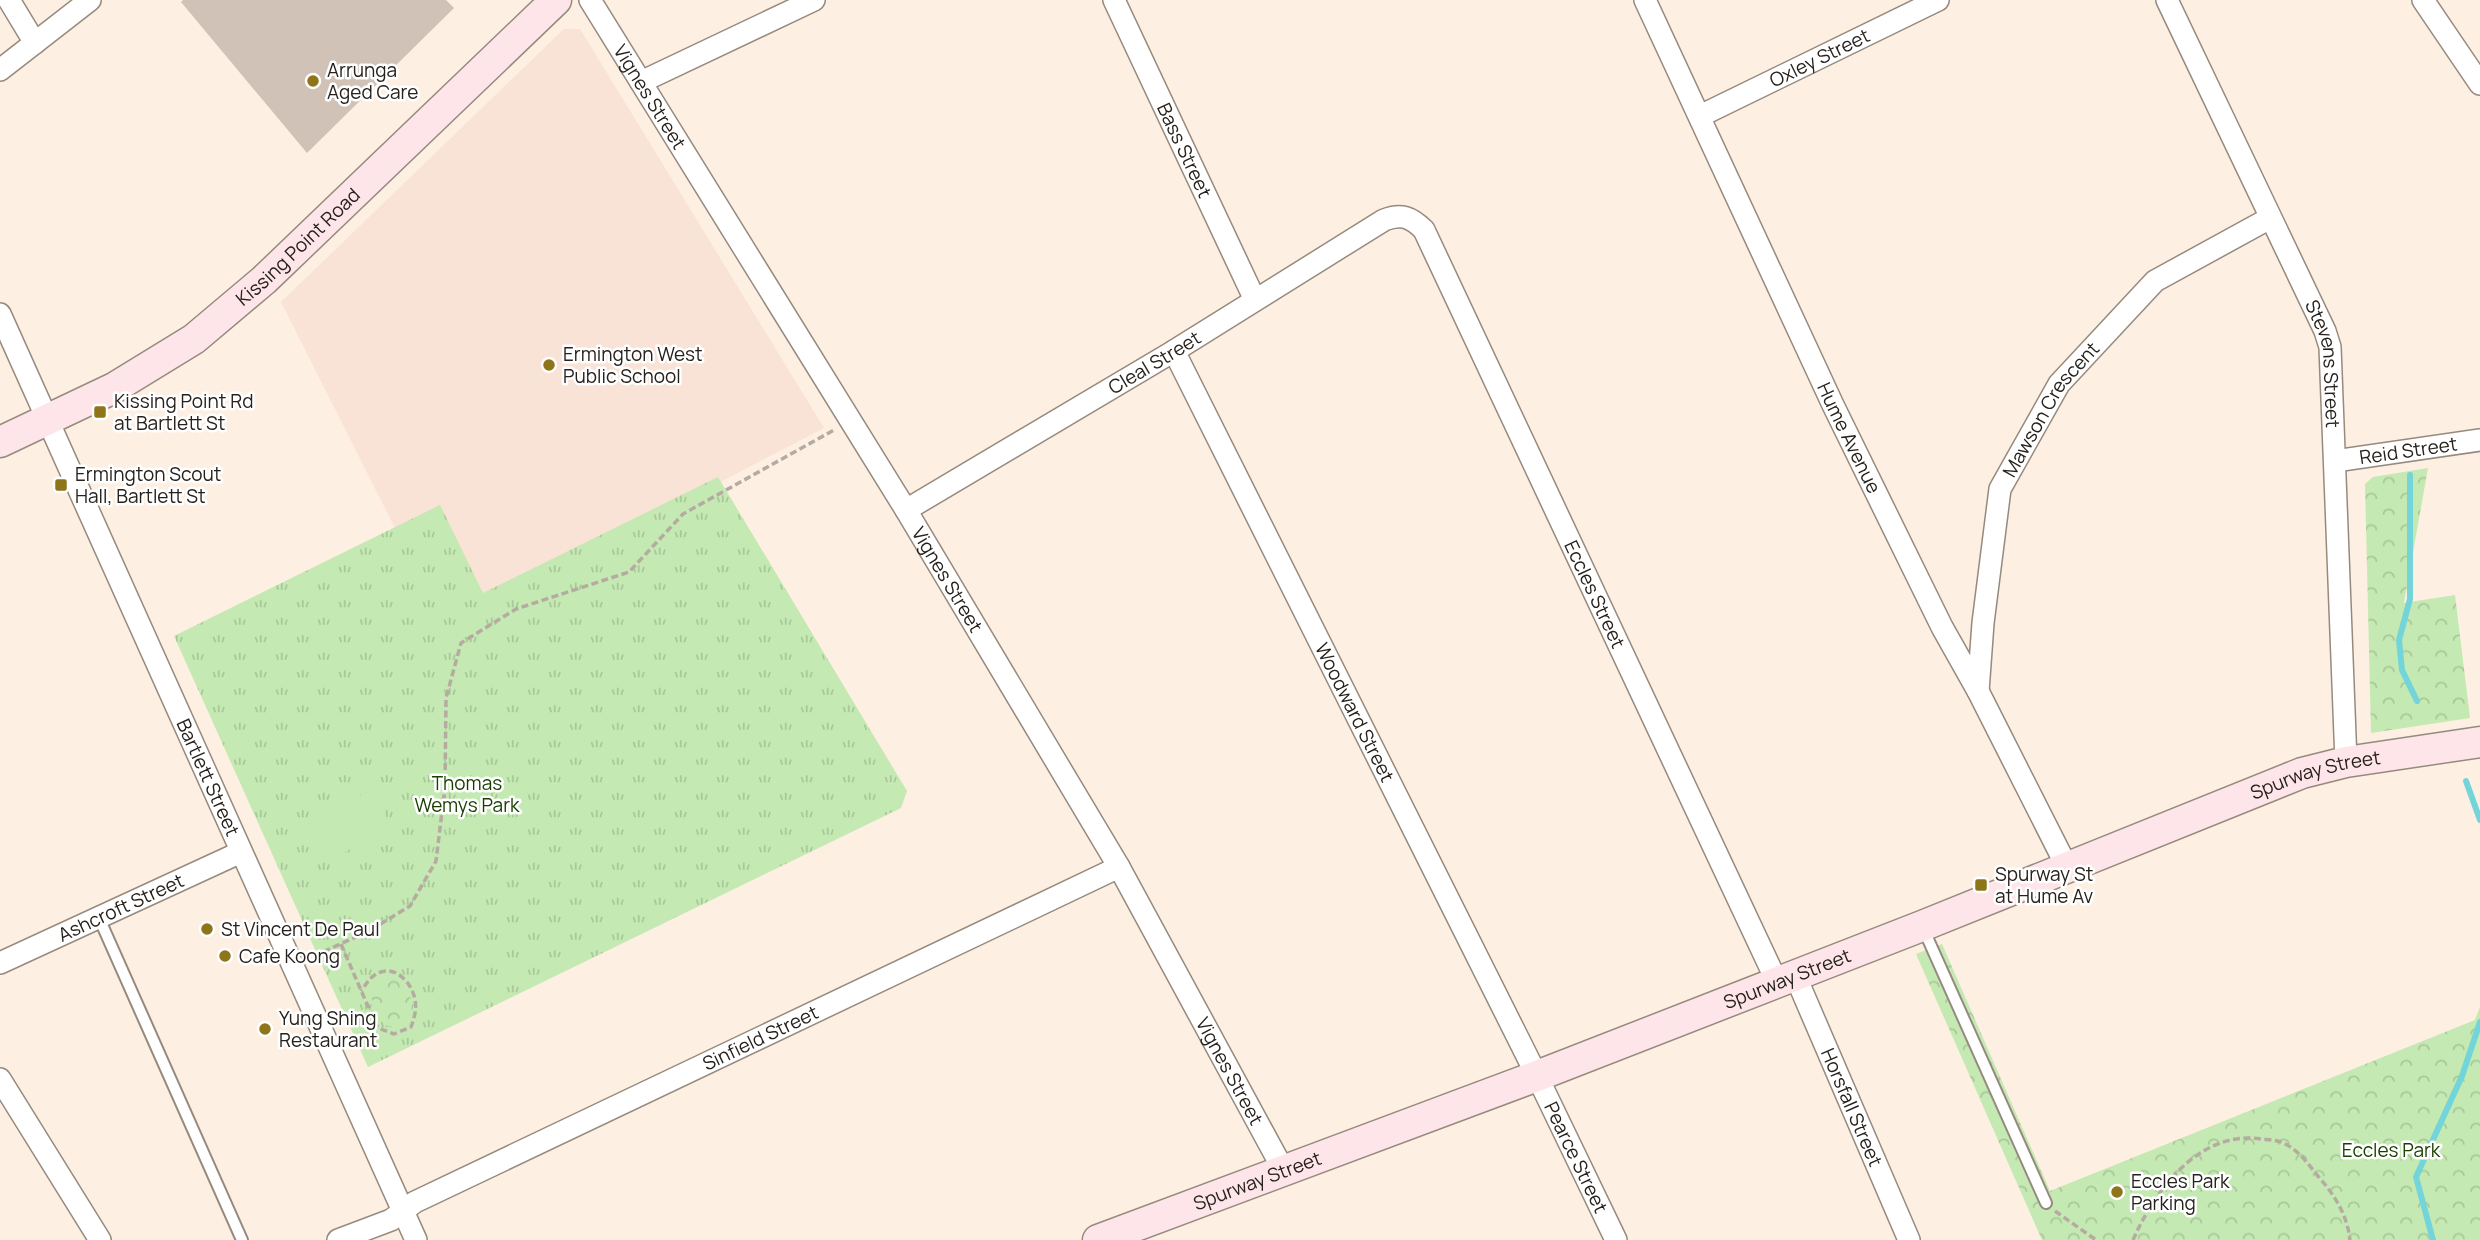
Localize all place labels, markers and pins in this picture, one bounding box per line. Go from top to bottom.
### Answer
place label: Arrunga Aged Care [327,57,418,105]
marker: Arrunga Aged Care [305,73,321,89]
place label: Ermington West Public School [563,341,703,389]
marker: Ermington West Public School [541,357,557,373]
place label: Kissing Point Rd at Bartlett St [114,388,253,436]
marker: Kissing Point Rd at Bartlett St [92,404,108,420]
place label: Ermington Scout Hall, Bartlett St [75,461,221,509]
marker: Ermington Scout Hall, Bartlett St [53,477,69,493]
place label: Spurway St at Hume Av [1995,861,2093,909]
marker: Spurway St at Hume Av [1973,877,1989,893]
place label: St Vincent De Paul [221,916,380,942]
marker: St Vincent De Paul [199,921,215,937]
place label: Cafe Koong [239,943,340,969]
marker: Cafe Koong [217,948,233,964]
place label: Yung Shing Restaurant [279,1005,377,1053]
marker: Yung Shing Restaurant [257,1021,273,1037]
place label: Eccles Park Parking [2131,1168,2230,1216]
marker: Eccles Park Parking [2109,1184,2125,1200]

